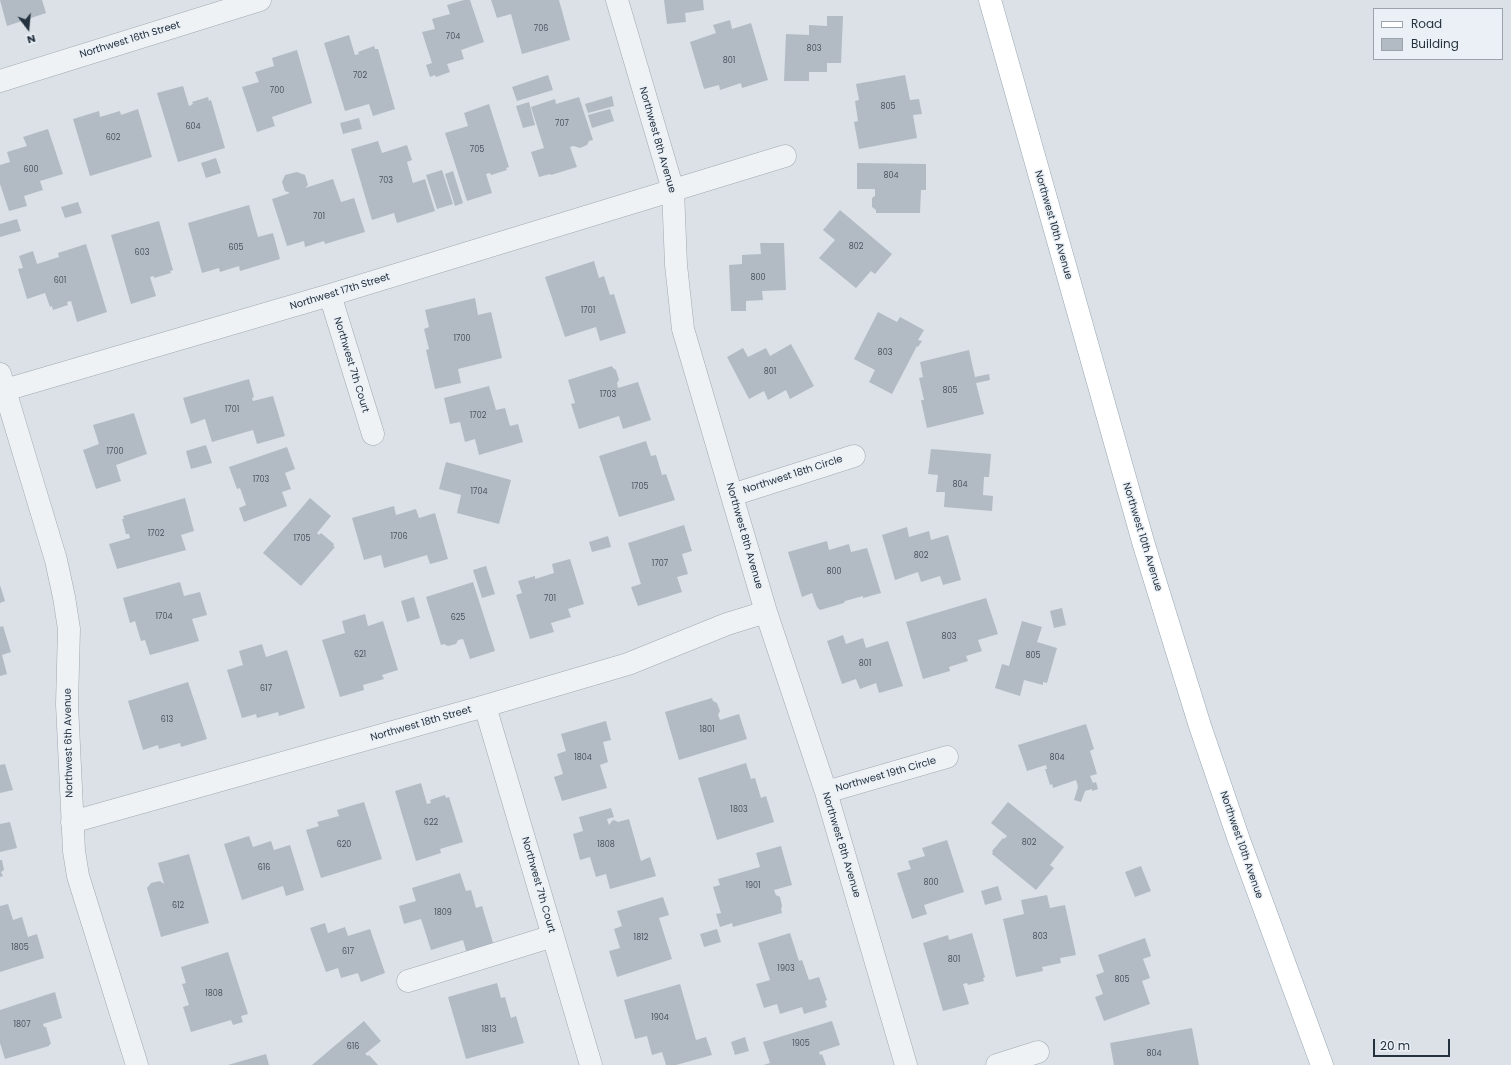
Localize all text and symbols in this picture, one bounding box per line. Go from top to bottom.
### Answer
north arrow [8,8,48,48]
legend [1373,8,1503,60]
text: Road [1411,15,1442,32]
street label: Northwest 16th Street [78,19,182,61]
house number: 706 [534,24,548,34]
text: N [25,31,37,48]
house number: 704 [446,32,460,42]
text: Building [1411,35,1459,52]
house number: 803 [807,44,821,54]
house number: 801 [723,56,735,66]
house number: 702 [353,71,367,81]
house number: 700 [270,86,284,96]
street label: Northwest 8th Avenue [636,86,678,194]
house number: 805 [880,102,896,112]
house number: 707 [555,119,569,129]
house number: 604 [185,122,201,132]
house number: 602 [106,133,120,143]
house number: 705 [470,145,484,155]
house number: 600 [23,165,39,175]
street label: Northwest 10th Avenue [1032,169,1074,281]
house number: 804 [883,171,899,181]
house number: 703 [379,176,393,186]
house number: 701 [313,212,325,222]
house number: 802 [849,242,863,252]
house number: 605 [228,243,244,253]
house number: 603 [135,248,149,258]
street label: Northwest 17th Street [289,271,391,313]
house number: 800 [750,273,766,283]
house number: 601 [54,276,66,286]
house number: 1701 [581,306,595,316]
street label: Northwest 7th Court [331,316,371,414]
house number: 1700 [454,334,470,344]
house number: 803 [878,348,892,358]
house number: 801 [764,367,776,377]
house number: 805 [942,386,958,396]
house number: 1703 [600,390,616,400]
house number: 1701 [225,405,239,415]
house number: 1702 [470,411,486,421]
house number: 1700 [107,447,123,457]
street label: Northwest 18th Circle [742,453,844,497]
house number: 1703 [253,475,269,485]
house number: 804 [952,480,968,490]
street label: Northwest 10th Avenue [1120,481,1164,593]
house number: 1705 [632,482,648,492]
street label: Northwest 8th Avenue [723,482,765,590]
house number: 1704 [471,487,487,497]
house number: 1702 [148,529,164,539]
house number: 1706 [390,532,408,542]
house number: 1705 [294,534,310,544]
house number: 802 [914,551,928,561]
house number: 1707 [652,559,668,569]
house number: 800 [826,567,842,577]
house number: 701 [544,594,556,604]
house number: 1704 [156,612,172,622]
house number: 625 [451,613,465,623]
house number: 803 [942,632,956,642]
house number: 621 [354,650,366,660]
house number: 805 [1025,651,1041,661]
house number: 801 [859,659,871,669]
house number: 617 [260,684,272,694]
street label: Northwest 6th Avenue [62,688,76,798]
street label: Northwest 18th Street [369,704,473,744]
house number: 613 [161,715,173,725]
house number: 1801 [699,725,715,735]
house number: 1804 [574,753,592,763]
house number: 804 [1049,753,1065,763]
street label: Northwest 19th Circle [834,755,938,795]
street label: Northwest 10th Avenue [1217,790,1265,900]
street label: Northwest 8th Avenue [819,791,863,899]
house number: 1803 [730,805,748,815]
house number: 622 [424,818,438,828]
street label: Northwest 7th Court [519,836,557,934]
house number: 802 [1022,838,1036,848]
house number: 620 [337,840,351,850]
house number: 1808 [597,840,615,850]
house number: 616 [258,863,270,873]
house number: 800 [923,878,939,888]
house number: 1901 [745,881,761,891]
house number: 612 [172,901,184,911]
house number: 1809 [434,908,452,918]
house number: 803 [1033,932,1047,942]
house number: 1812 [634,933,648,943]
house number: 1805 [11,943,29,953]
house number: 617 [342,947,354,957]
house number: 801 [948,955,960,965]
house number: 1903 [777,964,795,974]
house number: 805 [1114,975,1130,985]
house number: 1808 [205,989,223,999]
house number: 1904 [651,1013,669,1023]
house number: 1807 [14,1020,30,1030]
house number: 1813 [482,1025,496,1035]
scale bar [1375,1031,1452,1057]
text: 20 m [1380,1037,1410,1054]
house number: 1905 [792,1039,810,1049]
house number: 616 [347,1042,359,1052]
house number: 804 [1146,1049,1162,1059]

